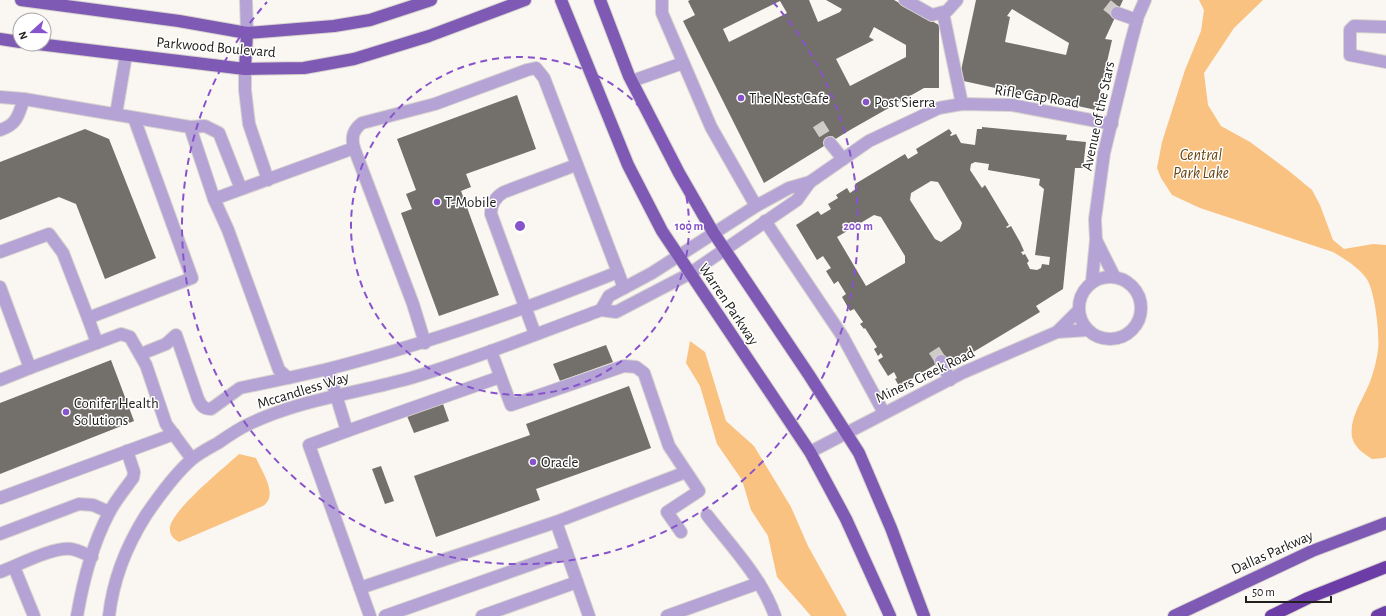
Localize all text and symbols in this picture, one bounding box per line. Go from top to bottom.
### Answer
north arrow [12,12,52,52]
text: N [17,30,30,41]
street label: Parkwood Boulevard [156,35,277,60]
street label: Avenue of the Stars [1080,60,1117,172]
street label: Rifle Gap Road [993,82,1081,111]
place label: The Nest Cafe [749,91,829,106]
marker: The Nest Cafe [736,93,746,103]
place label: Post Sierra [874,95,936,110]
marker: Post Sierra [861,97,871,107]
water label: Central Park Lake [1173,147,1229,181]
place label: T-Mobile [445,195,496,210]
marker: T-Mobile [432,197,442,207]
centre of rings [513,219,527,233]
text: 100 m [675,220,703,232]
text: 200 m [843,220,873,232]
street label: Warren Parkway [696,261,762,348]
street label: Miners Creek Road [873,345,977,406]
street label: Mccandless Way [255,369,351,412]
place label: Conifer Health Solutions [74,396,159,428]
marker: Conifer Health Solutions [61,407,71,417]
place label: Oracle [541,455,579,470]
marker: Oracle [528,457,538,467]
street label: Dallas Parkway [1229,527,1316,577]
scale bar [1246,578,1331,604]
text: 50 m [1252,586,1275,598]

